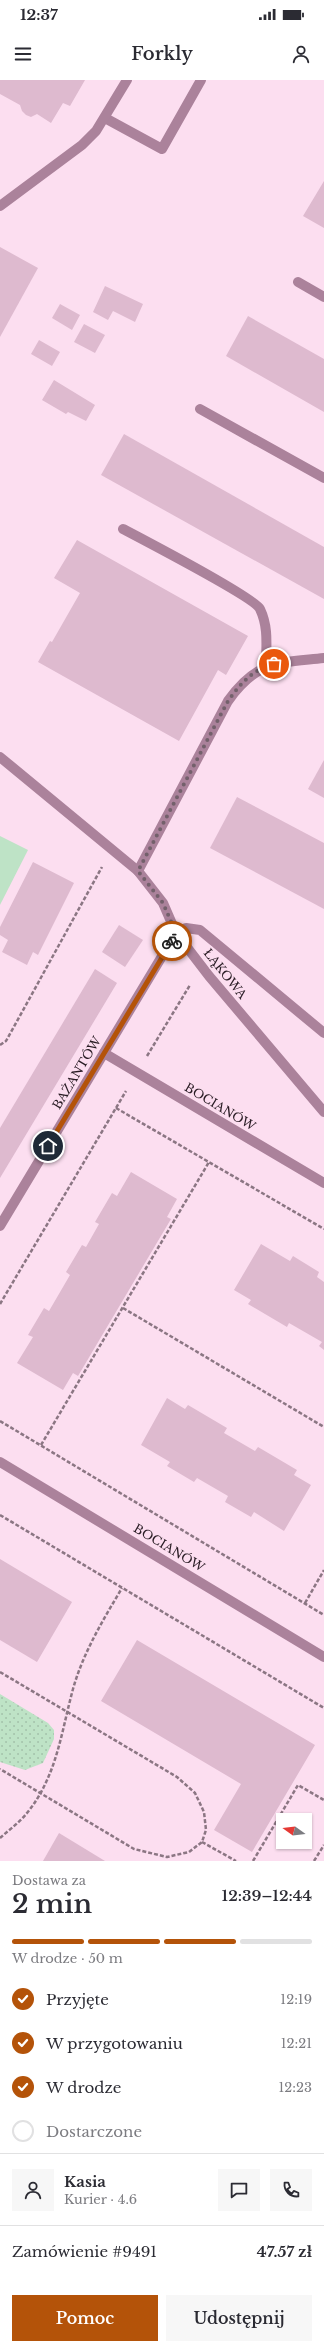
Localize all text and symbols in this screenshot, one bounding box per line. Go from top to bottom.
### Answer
text: 12:37 [20,5,58,24]
icon: menu [12,43,34,65]
text: Forkly [131,43,193,65]
icon: person [290,43,312,65]
pin [257,647,291,681]
icon: bag [263,653,285,675]
courier [152,921,192,961]
icon: bike [161,930,183,952]
street label: ŁĄKOWA [201,946,251,1002]
street label: BAŻANTÓW [48,1032,105,1112]
street label: BOCIANÓW [182,1079,260,1134]
pin [31,1129,65,1163]
icon: home [37,1135,59,1157]
street label: BOCIANÓW [131,1520,209,1575]
north arrow [276,1813,312,1849]
map controls [276,1813,312,1849]
text: Dostawa za [12,1872,86,1889]
text: 12:39–12:44 [222,1886,312,1905]
text: 2 min [12,1888,92,1920]
text: W drodze · 50 m [12,1950,123,1967]
icon: check [12,1988,34,2010]
text: Przyjęte [46,1990,109,2009]
text: 12:19 [280,1991,312,2008]
icon: check [12,2032,34,2054]
text: W przygotowaniu [46,2034,183,2053]
text: 12:21 [281,2035,312,2052]
icon: check [12,2076,34,2098]
text: W drodze [46,2078,121,2097]
text: 12:23 [278,2079,312,2096]
text: Dostarczone [46,2122,142,2141]
button: person [12,2169,54,2211]
button: chat [218,2169,260,2211]
button: phone [270,2169,312,2211]
text: Kasia [64,2172,106,2191]
text: Kurier · 4.6 [64,2191,137,2208]
text: Zamówienie #9491 [12,2242,157,2261]
text: 47.57 zł [257,2242,312,2261]
button: Pomoc [12,2295,158,2341]
button: Udostępnij [166,2295,312,2341]

